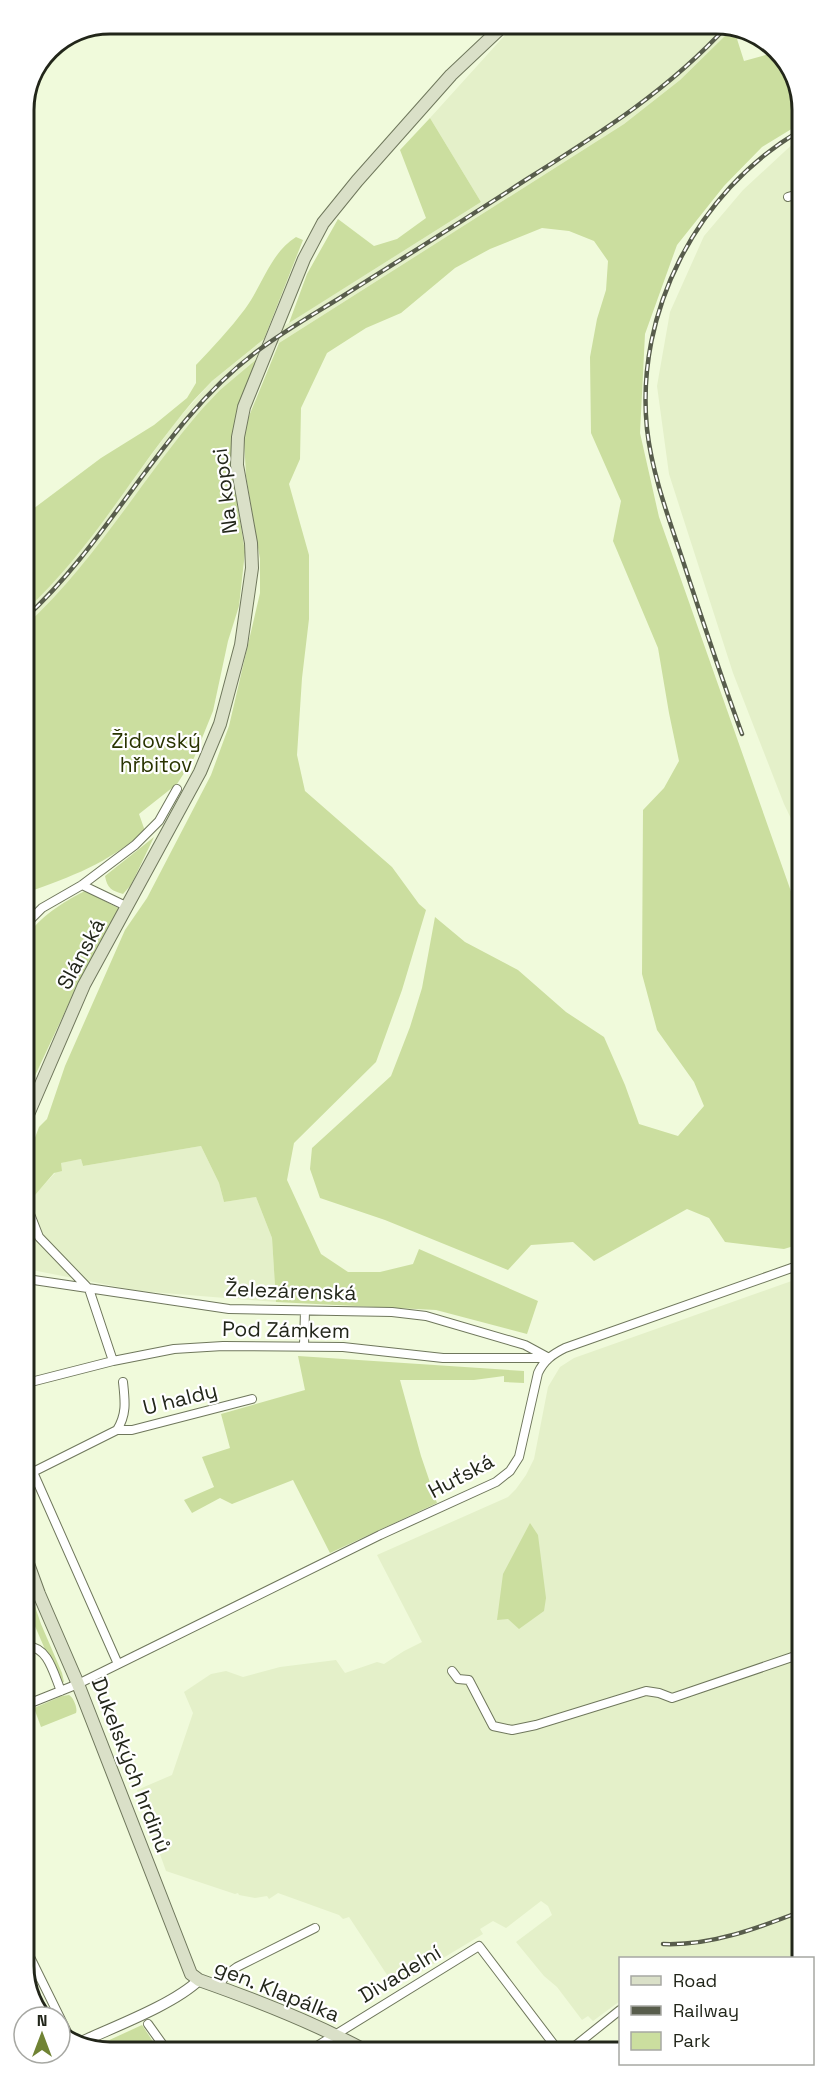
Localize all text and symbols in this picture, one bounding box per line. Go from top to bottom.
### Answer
street label: Na kopci [206,447,243,536]
park label: Židovský hřbitov [111,727,201,778]
street label: Slánská [51,913,111,994]
street label: Železárenská [225,1275,357,1306]
street label: Pod Zámkem [222,1315,350,1344]
street label: U haldy [140,1376,220,1421]
street label: Huťská [423,1447,498,1504]
street label: Dukelských hrdinů [86,1673,177,1856]
street label: Divadelní [354,1938,446,2009]
street label: gen. Klapálka [211,1953,344,2028]
legend [619,1957,814,2065]
text: Road [673,1969,717,1992]
text: Railway [673,1999,739,2022]
north arrow [12,2005,72,2065]
text: N [37,2010,47,2031]
text: Park [673,2029,711,2052]

